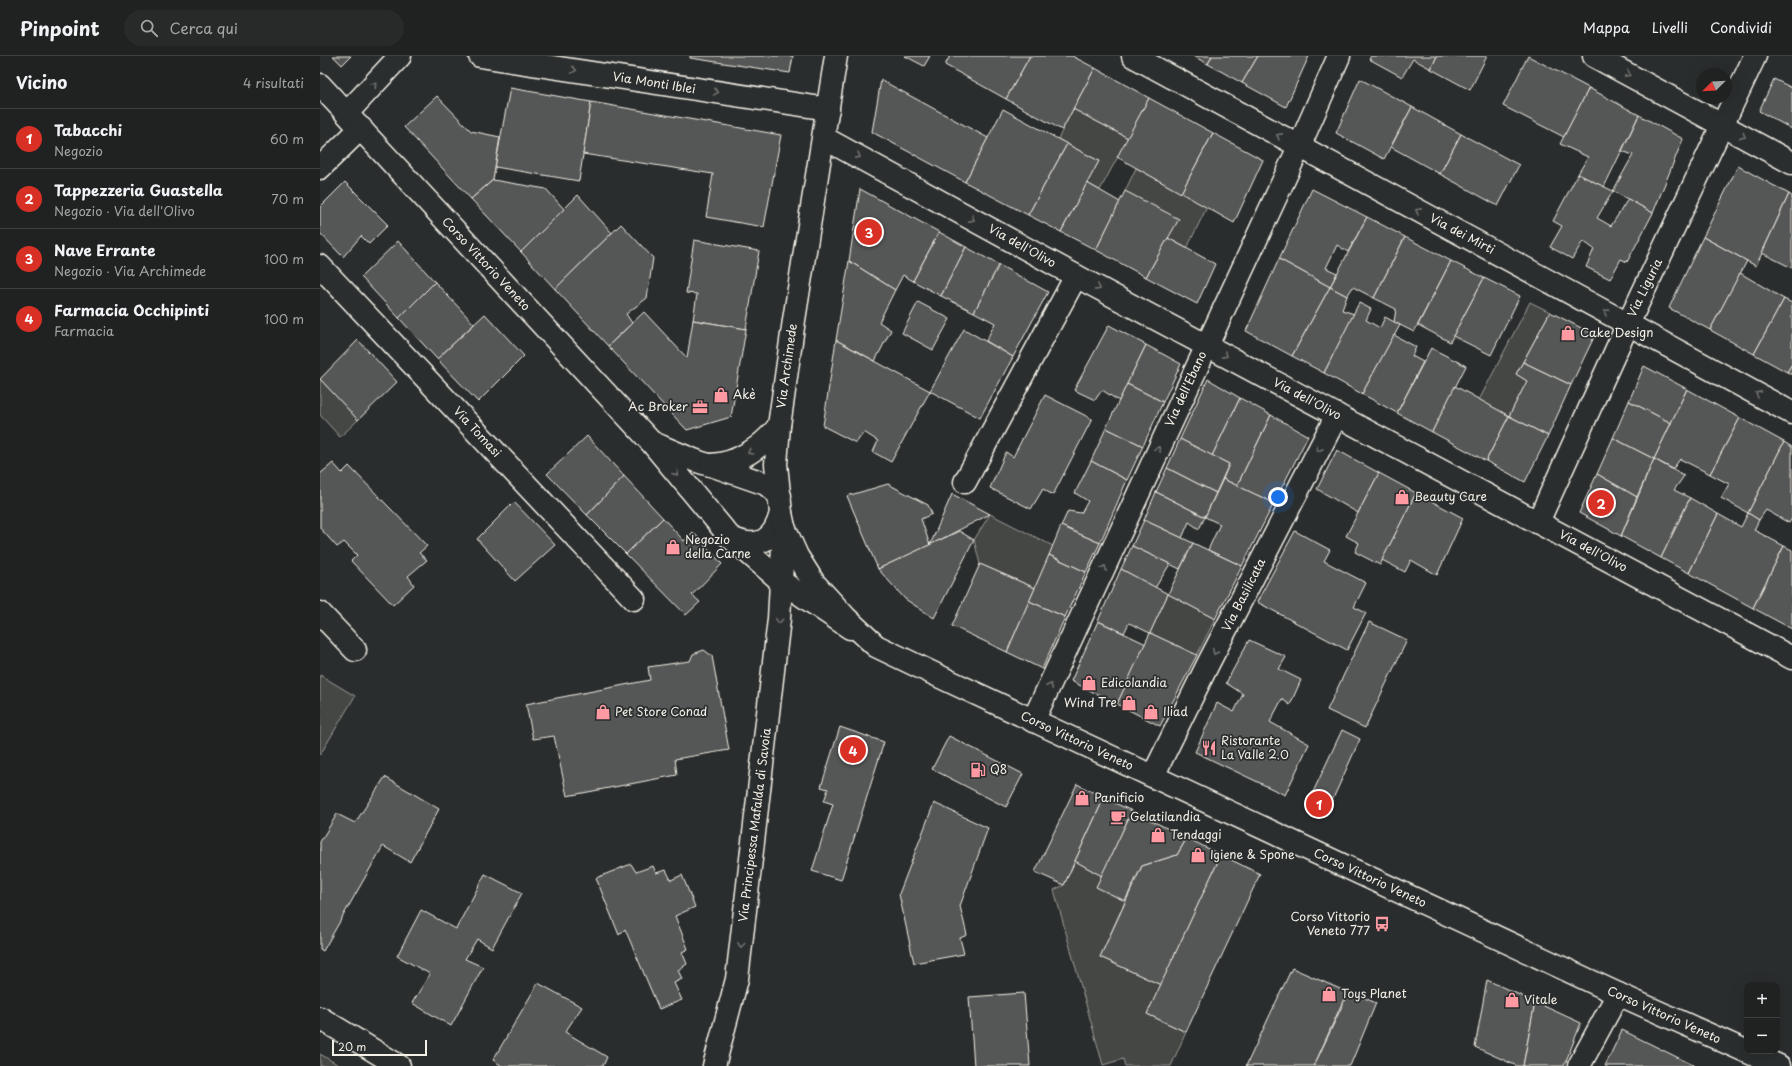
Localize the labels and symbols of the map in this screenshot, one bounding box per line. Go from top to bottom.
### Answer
one-way arrow [571,65,577,74]
street label: Via Monti Iblei [611,67,697,97]
north arrow [1696,68,1732,104]
one-way arrow [1624,70,1631,77]
one-way arrow [369,82,376,89]
one-way arrow [713,87,720,96]
one-way arrow [1739,131,1746,139]
one-way arrow [1276,133,1283,140]
one-way arrow [854,152,861,159]
one-way arrow [1415,208,1422,215]
street label: Via dei Mirti [1427,208,1498,258]
street label: Corso Vittorio Veneto [438,212,535,315]
one-way arrow [968,214,975,221]
pin: 3 [856,217,882,247]
street label: Via dell'Olivo [985,219,1060,271]
street label: Via Liguria [1622,255,1666,320]
one-way arrow [1094,283,1102,290]
one-way arrow [1603,310,1611,317]
street label: Via Archimede [771,322,801,409]
place label: Cake Design [1580,323,1653,341]
shop icon: Cake Design [1559,324,1577,342]
street label: Via dell'Ebano [1160,347,1211,429]
one-way arrow [1221,351,1229,358]
street label: Via dell'Olivo [1270,373,1345,424]
place label: Akè [733,385,756,403]
shop icon: Akè [712,386,730,404]
one-way arrow [1755,391,1762,399]
place label: Ac Broker [628,397,688,415]
office icon: Ac Broker [691,398,709,416]
street label: Via Tomasi [449,402,506,461]
one-way arrow [1316,445,1324,453]
one-way arrow [1154,446,1162,453]
one-way arrow [747,447,754,454]
one-way arrow [672,468,679,476]
your location [1268,487,1288,507]
place label: Beauty Care [1414,487,1487,505]
shop icon: Beauty Care [1393,488,1411,506]
pin: 2 [1588,488,1614,518]
street label: Via dell'Olivo [1556,525,1631,576]
place label: Negozio della Carne [685,530,751,562]
shop icon: Negozio della Carne [664,538,682,556]
street label: Via Basilicata [1217,554,1269,634]
one-way arrow [1099,564,1107,572]
one-way arrow [774,618,783,624]
one-way arrow [1212,648,1219,655]
place label: Edicolandia [1101,673,1167,691]
shop icon: Edicolandia [1080,674,1098,692]
one-way arrow [1045,682,1053,690]
place label: Wind Tre [1064,693,1117,711]
shop icon: Wind Tre [1120,694,1138,712]
place label: Pet Store Conad [615,702,707,720]
place label: Iliad [1163,702,1188,720]
shop icon: Pet Store Conad [594,703,612,721]
shop icon: Iliad [1142,703,1160,721]
street label: Corso Vittorio Veneto [1018,706,1137,774]
street label: Via Principessa Mafalda di Savoia [733,726,775,923]
place label: Ristorante La Valle 2.0 [1221,731,1289,763]
pin: 4 [840,735,866,765]
restaurant icon: Ristorante La Valle 2.0 [1200,739,1218,757]
place label: Q8 [990,760,1007,778]
fuel station icon: Q8 [969,761,987,779]
place label: Panificio [1094,788,1144,806]
shop icon: Panificio [1073,789,1091,807]
pin: 1 [1306,789,1332,819]
place label: Gelatilandia [1130,807,1201,825]
cafe icon: Gelatilandia [1109,808,1127,826]
place label: Tendaggi [1170,825,1222,843]
shop icon: Tendaggi [1149,826,1167,844]
street label: Corso Vittorio Veneto [1311,843,1430,911]
place label: Igiene & Spone [1210,845,1295,863]
shop icon: Igiene & Spone [1189,846,1207,864]
place label: Corso Vittorio Veneto 777 [1290,907,1370,939]
bus stop icon: Corso Vittorio Veneto 777 [1373,915,1391,933]
one-way arrow [736,942,745,948]
street label: Corso Vittorio Veneto [1605,981,1724,1047]
place label: Toys Planet [1341,984,1407,1002]
shop icon: Toys Planet [1320,985,1338,1003]
place label: Vitale [1524,990,1558,1008]
shop icon: Vitale [1503,991,1521,1009]
scale bar [332,1038,427,1057]

